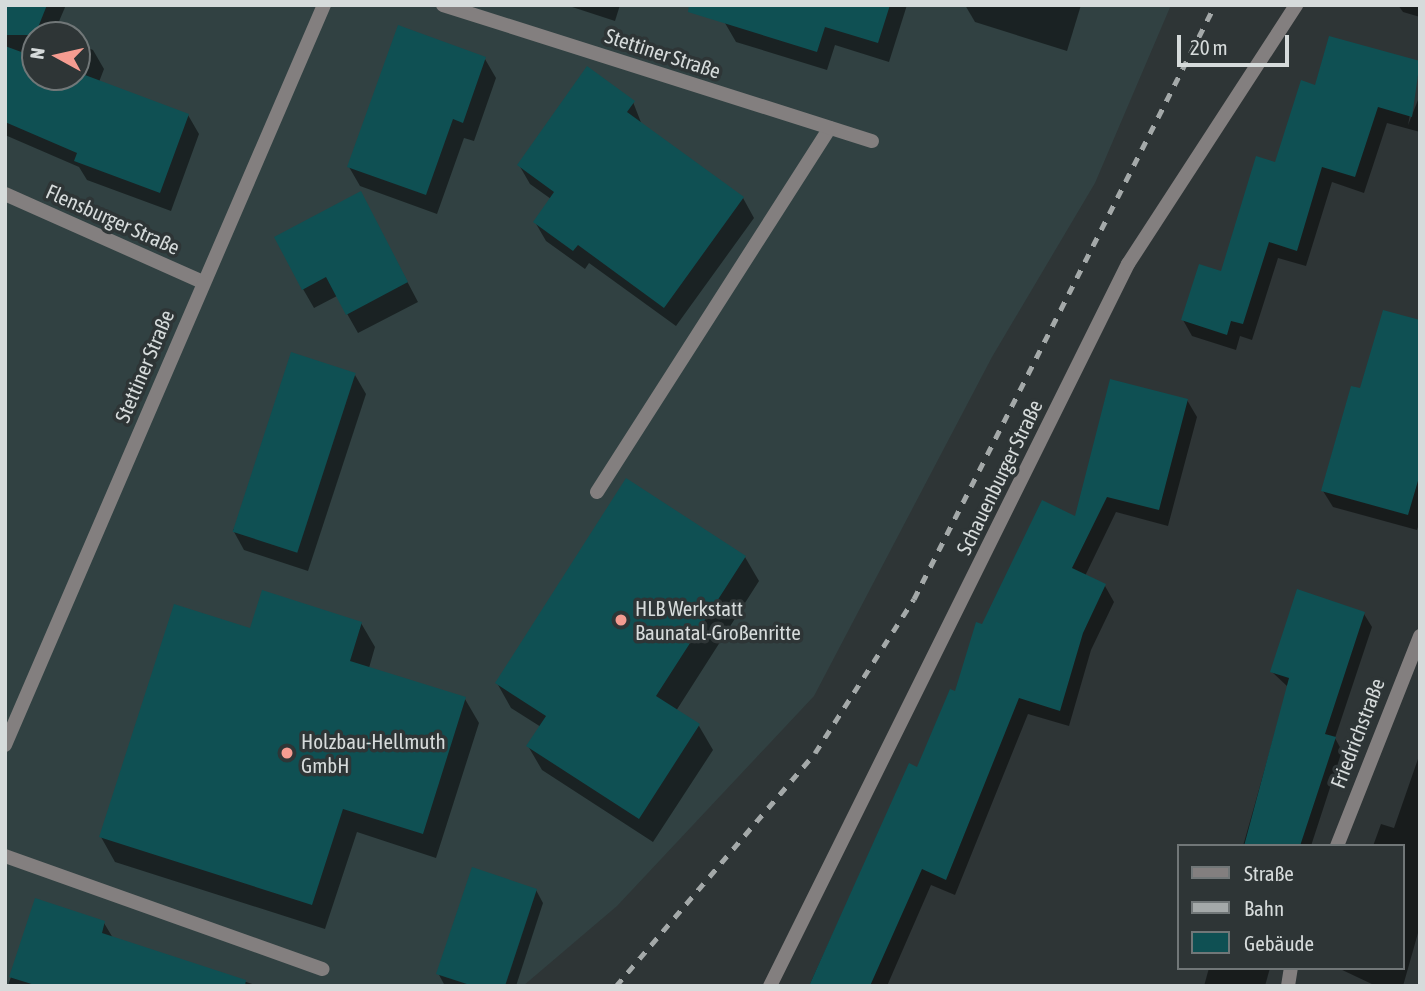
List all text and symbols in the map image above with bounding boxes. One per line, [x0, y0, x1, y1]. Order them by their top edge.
north arrow [21, 21, 91, 91]
scale bar [1180, 21, 1292, 65]
street label: Stettiner Straße [602, 23, 724, 83]
text: 20 m [1190, 35, 1228, 59]
text: N [26, 46, 49, 60]
street label: Flensburger Straße [42, 178, 184, 260]
street label: Stettiner Straße [109, 306, 179, 426]
street label: Schauenburger Straße [951, 395, 1047, 559]
place label: HLB Werkstatt Baunatal-Großenritte [635, 595, 801, 645]
marker: HLB Werkstatt Baunatal-Großenritte [613, 612, 629, 628]
street label: Friedrichstraße [1324, 674, 1390, 792]
place label: Holzbau-Hellmuth GmbH [301, 728, 446, 778]
marker: Holzbau-Hellmuth GmbH [279, 745, 295, 761]
legend [1176, 844, 1404, 970]
text: Straße [1244, 861, 1294, 885]
text: Bahn [1244, 896, 1284, 920]
text: Gebäude [1244, 931, 1314, 955]

